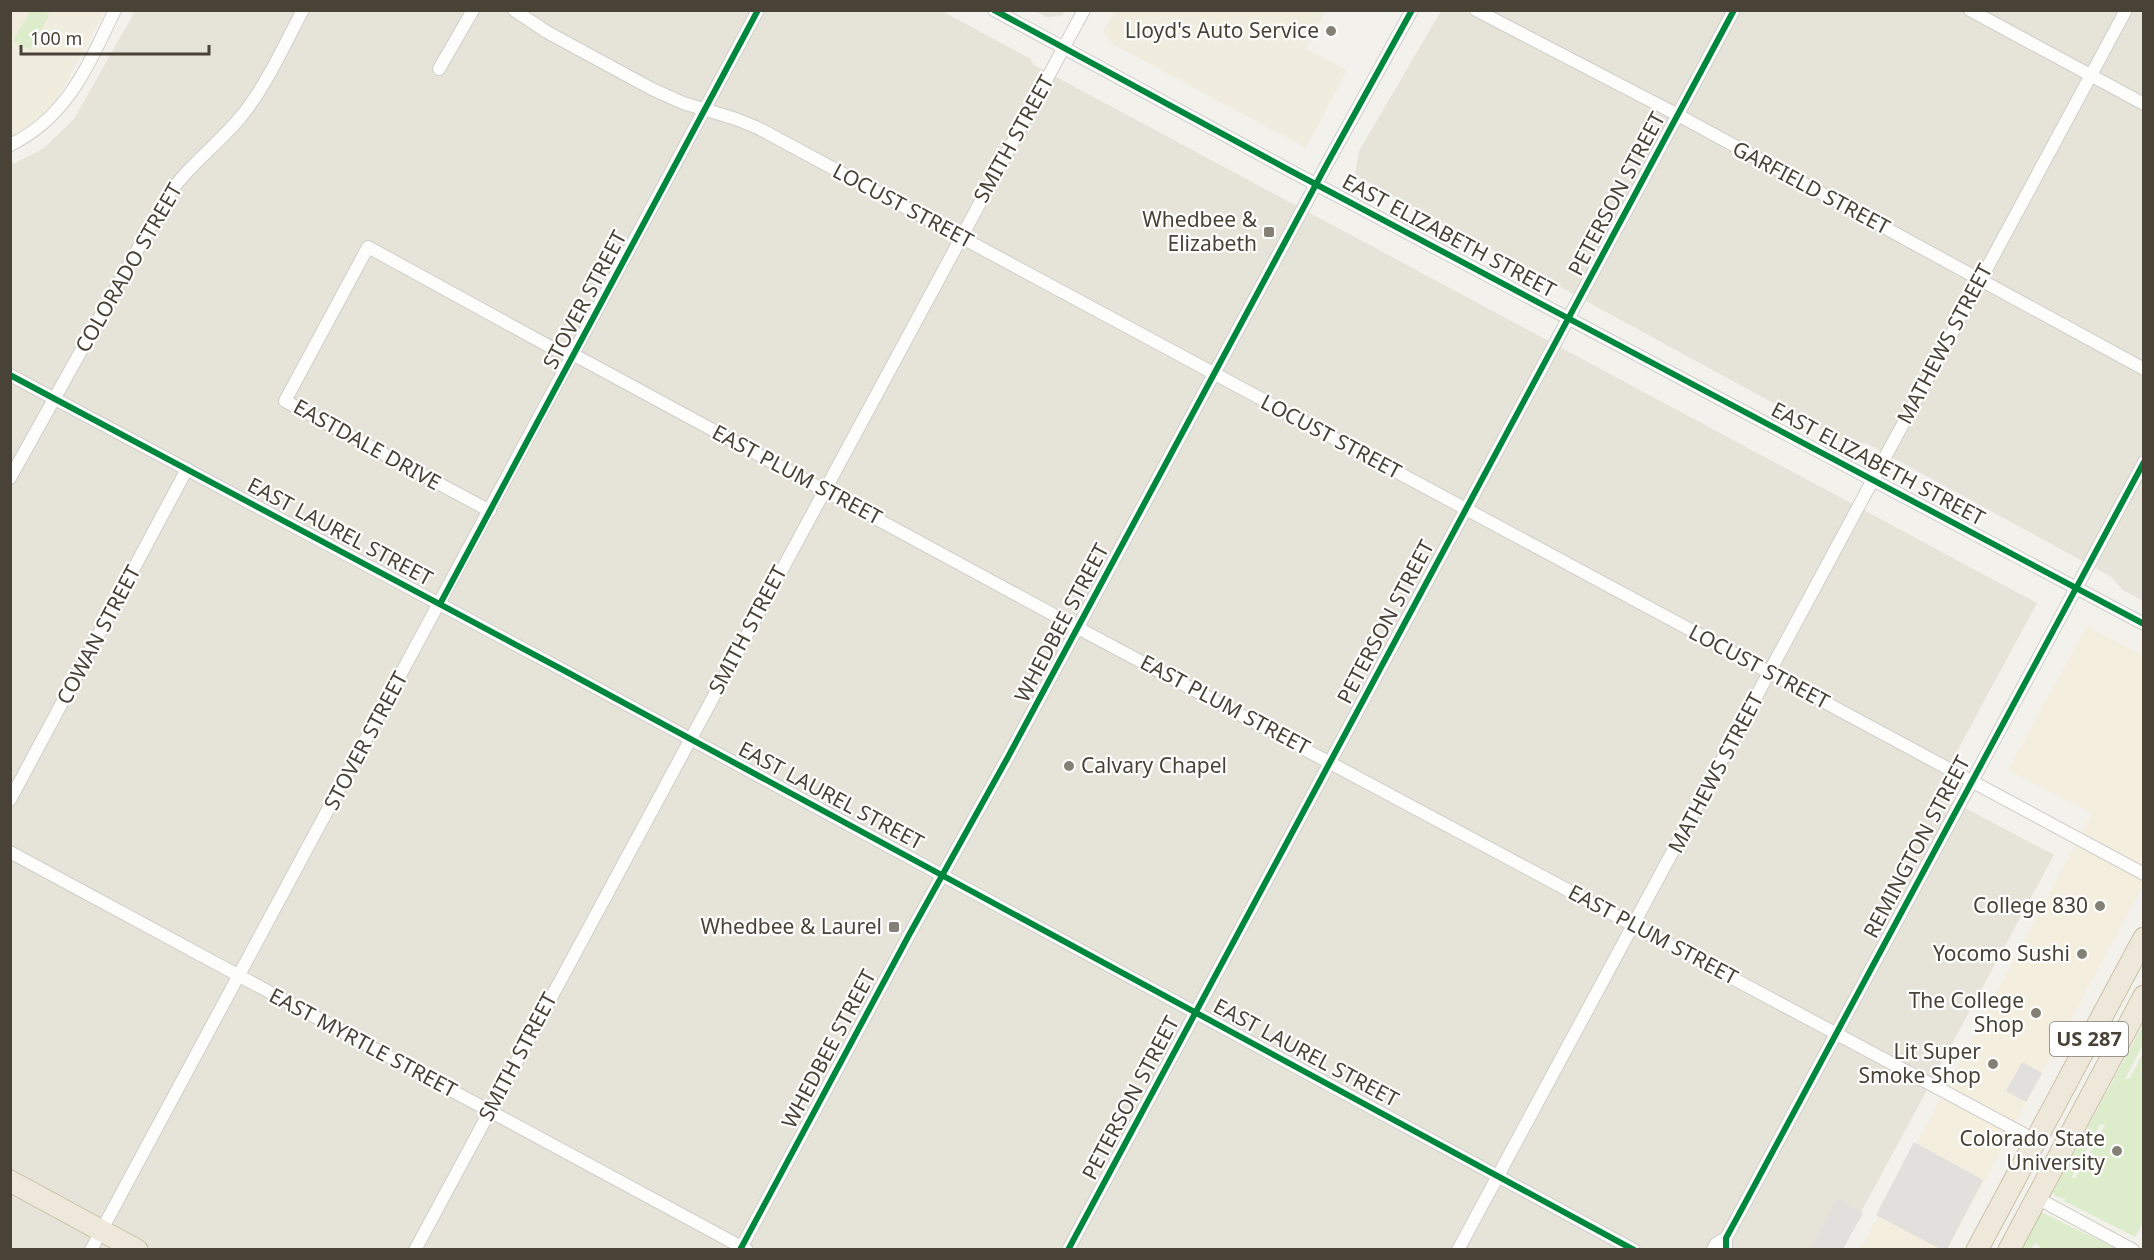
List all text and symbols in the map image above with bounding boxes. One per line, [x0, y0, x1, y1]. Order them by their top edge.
place label: Lloyd's Auto Service [1125, 16, 1319, 44]
scale bar [21, 18, 208, 56]
marker: Lloyd's Auto Service [1324, 24, 1338, 38]
text: 100 m [30, 26, 82, 50]
street label: SMITH STREET [967, 69, 1060, 207]
street label: PETERSON STREET [1561, 107, 1671, 280]
street label: GARFIELD STREET [1728, 134, 1895, 241]
street label: LOCUST STREET [828, 156, 979, 254]
street label: EAST ELIZABETH STREET [1338, 167, 1562, 304]
street label: COLORADO STREET [68, 177, 188, 357]
place label: Whedbee & Elizabeth [1142, 205, 1258, 257]
street label: STOVER STREET [536, 225, 633, 374]
marker: Whedbee & Elizabeth [1262, 225, 1276, 239]
street label: MATHEWS STREET [1890, 258, 1998, 429]
street label: LOCUST STREET [1256, 387, 1407, 485]
street label: EASTDALE DRIVE [289, 392, 446, 496]
street label: EAST ELIZABETH STREET [1767, 395, 1991, 532]
street label: EAST PLUM STREET [708, 418, 888, 531]
street label: EAST LAUREL STREET [243, 470, 438, 592]
street label: PETERSON STREET [1330, 535, 1440, 708]
street label: WHEDBEE STREET [1007, 538, 1115, 707]
street label: COWAN STREET [50, 560, 147, 709]
street label: SMITH STREET [701, 560, 793, 699]
street label: LOCUST STREET [1684, 617, 1835, 715]
street label: EAST PLUM STREET [1136, 648, 1316, 761]
street label: STOVER STREET [317, 666, 414, 815]
street label: MATHEWS STREET [1661, 687, 1769, 858]
street label: EAST LAUREL STREET [734, 734, 929, 856]
street label: REMINGTON STREET [1856, 750, 1976, 943]
place label: Calvary Chapel [1081, 751, 1227, 779]
marker: Calvary Chapel [1062, 759, 1076, 773]
street label: EAST PLUM STREET [1564, 878, 1744, 991]
place label: College 830 [1973, 891, 2088, 919]
marker: College 830 [2093, 899, 2107, 913]
place label: Whedbee & Laurel [701, 912, 882, 940]
marker: Whedbee & Laurel [887, 920, 901, 934]
place label: Yocomo Sushi [1933, 939, 2070, 967]
marker: Yocomo Sushi [2075, 947, 2089, 961]
street label: WHEDBEE STREET [774, 964, 882, 1133]
street label: EAST MYRTLE STREET [265, 981, 463, 1104]
place label: The College Shop [1909, 986, 2024, 1038]
street label: SMITH STREET [471, 987, 563, 1126]
street label: EAST LAUREL STREET [1209, 991, 1404, 1113]
marker: The College Shop [2029, 1006, 2043, 1020]
street label: PETERSON STREET [1075, 1011, 1185, 1184]
road number: US 287 [2050, 1022, 2128, 1056]
place label: Lit Super Smoke Shop [1858, 1037, 1981, 1089]
marker: Lit Super Smoke Shop [1986, 1057, 2000, 1071]
place label: Colorado State University [1959, 1124, 2105, 1176]
marker: Colorado State University [2110, 1144, 2124, 1158]

